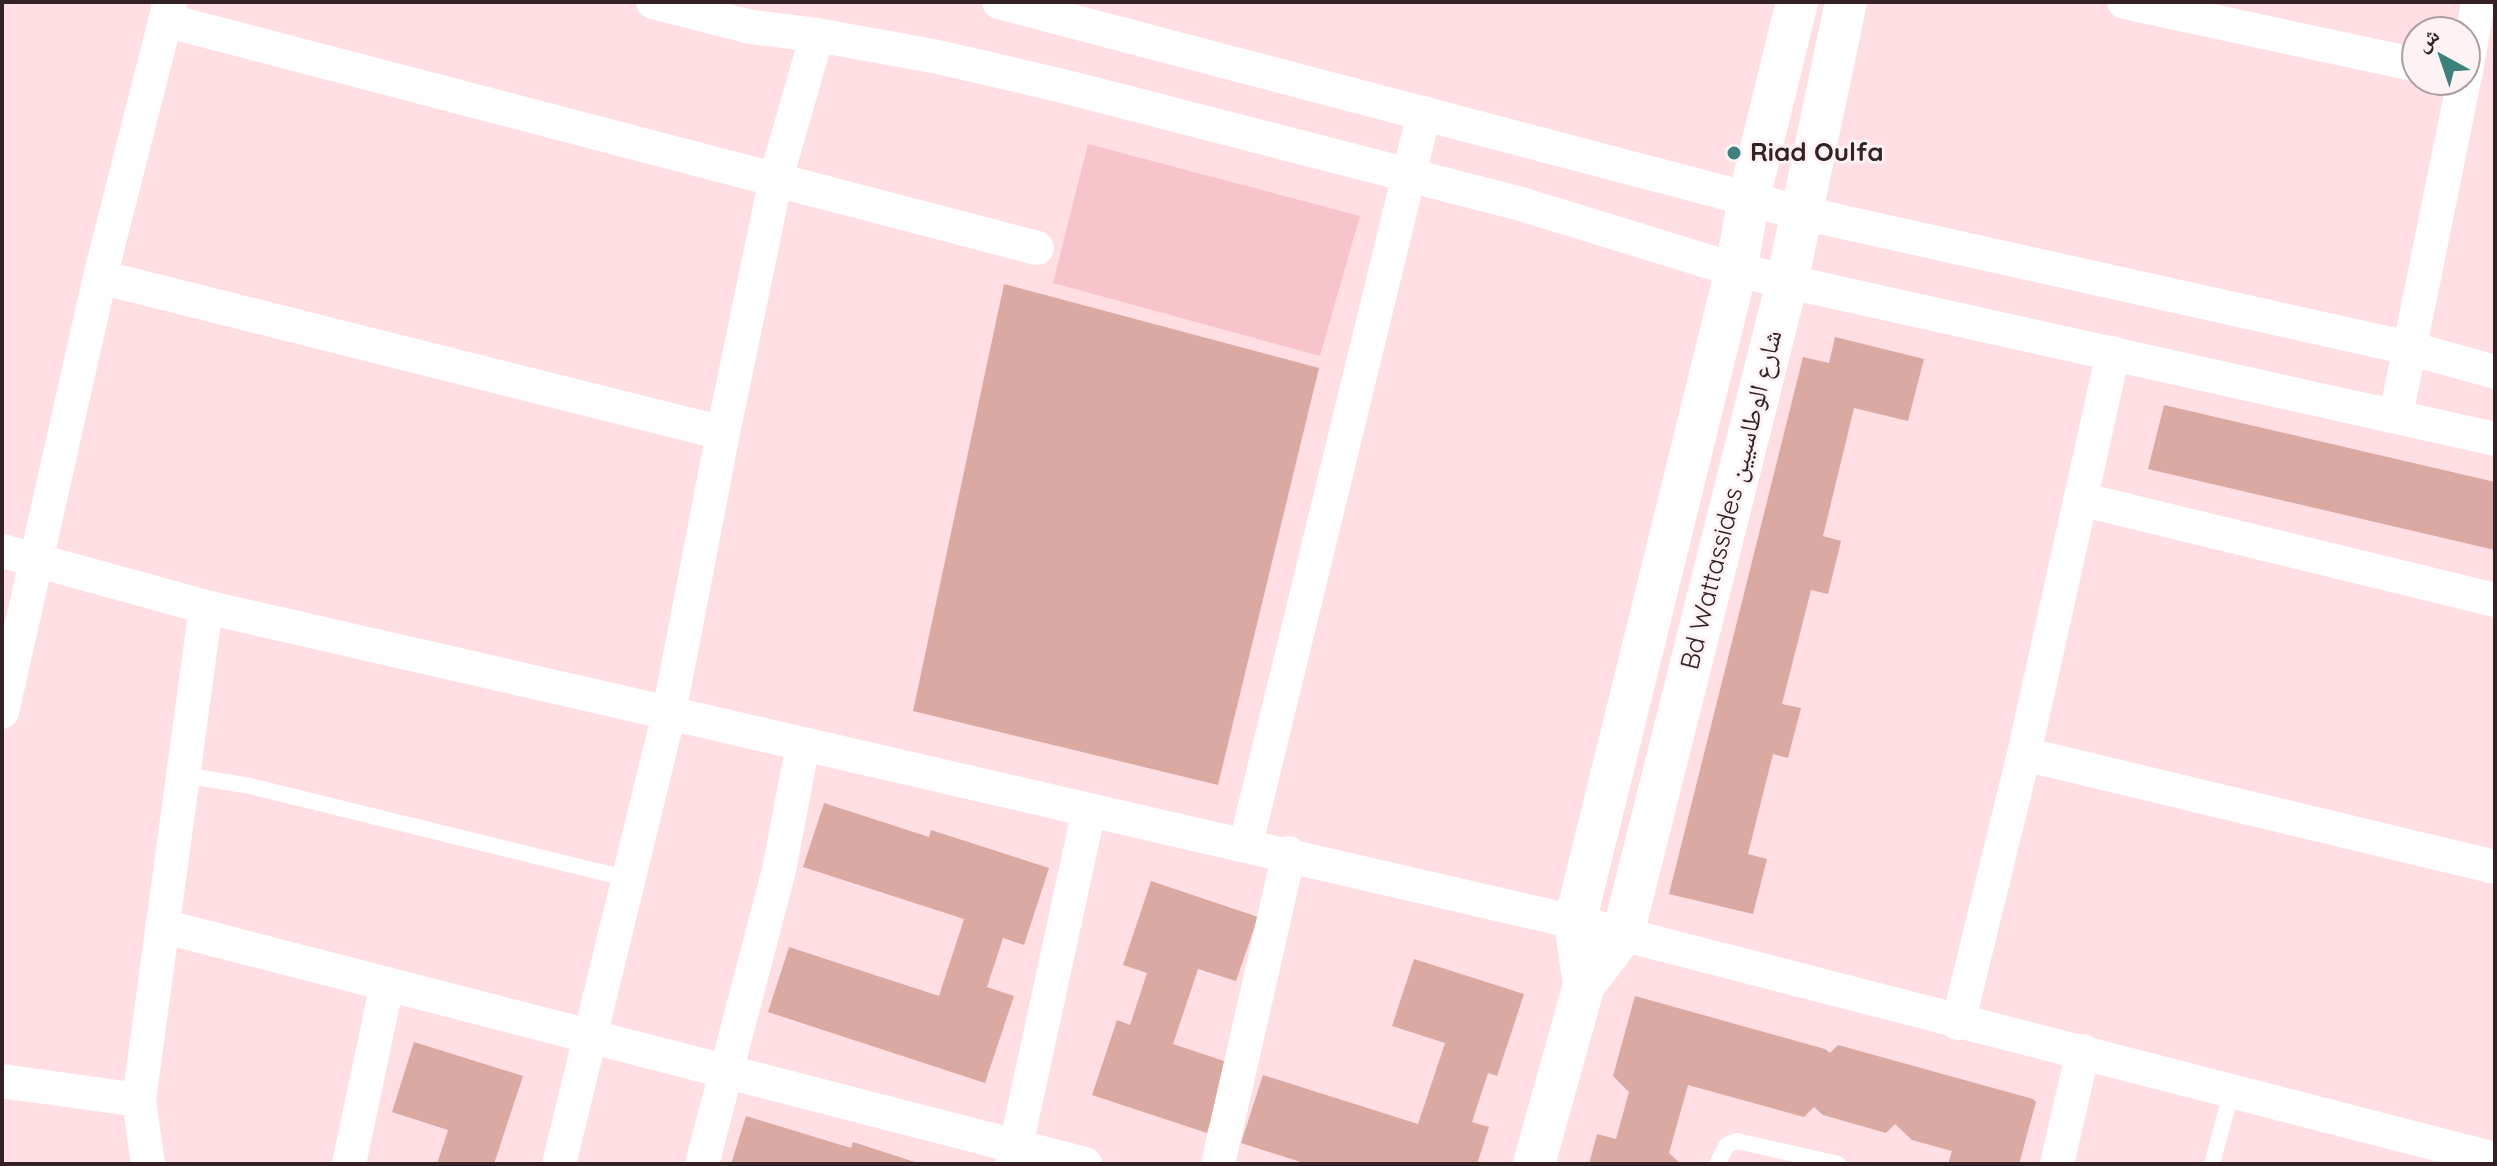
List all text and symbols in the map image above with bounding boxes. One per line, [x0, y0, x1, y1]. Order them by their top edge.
north arrow [2401, 16, 2481, 96]
text: ش [2409, 21, 2445, 57]
place label: Riad Oulfa [1750, 137, 1884, 169]
marker: Riad Oulfa [1725, 144, 1743, 162]
street label: Bd Wattassides شارع الوطاسيين [1675, 327, 1789, 673]

